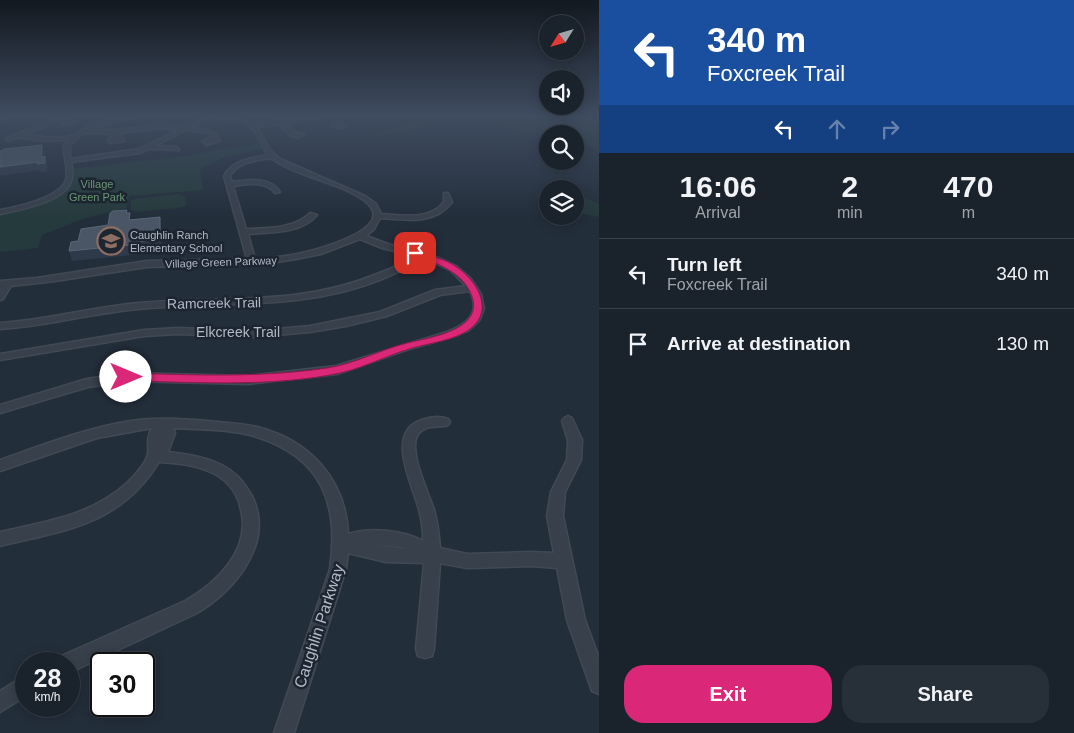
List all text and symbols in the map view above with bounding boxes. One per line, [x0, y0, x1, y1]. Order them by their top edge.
north arrow [539, 15, 584, 60]
map controls [539, 15, 584, 225]
icon: left [624, 20, 689, 85]
text: 340 m [707, 20, 806, 59]
text: Foxcreek Trail [707, 61, 845, 86]
button: sound [539, 70, 584, 115]
icon: left [770, 115, 798, 143]
icon: ahead [823, 115, 851, 143]
icon: right [876, 115, 904, 143]
button: search [539, 125, 584, 170]
text: 16:06 [680, 170, 756, 203]
text: 2 [841, 170, 858, 203]
text: 470 [943, 170, 993, 203]
park label: Village Green Park [69, 178, 126, 203]
button: layers [539, 180, 584, 225]
text: Arrival [695, 204, 741, 221]
text: min [837, 204, 863, 221]
text: m [962, 204, 975, 221]
school or university icon: Caughlin Ranch Elementary School [96, 226, 126, 256]
place label: Caughlin Ranch Elementary School [130, 229, 222, 254]
pin [394, 232, 436, 274]
icon: arrive [401, 239, 429, 267]
street label: Village Green Parkway [165, 254, 278, 270]
text: Turn left [667, 254, 742, 275]
icon: left [624, 260, 652, 288]
text: 340 m [996, 263, 1049, 284]
text: Foxcreek Trail [667, 276, 767, 293]
street label: Ramcreek Trail [167, 294, 261, 312]
street label: Elkcreek Trail [196, 324, 280, 340]
icon: arrive [624, 330, 652, 358]
text: Arrive at destination [667, 333, 851, 354]
text: 130 m [996, 333, 1049, 354]
position arrow [99, 350, 151, 402]
street label: Caughlin Parkway [291, 562, 347, 690]
speed limit sign: 30 [90, 652, 155, 717]
text: 28 [34, 664, 61, 692]
button: Exit [624, 665, 832, 723]
button: Share [842, 665, 1049, 723]
text: km/h [34, 690, 61, 704]

